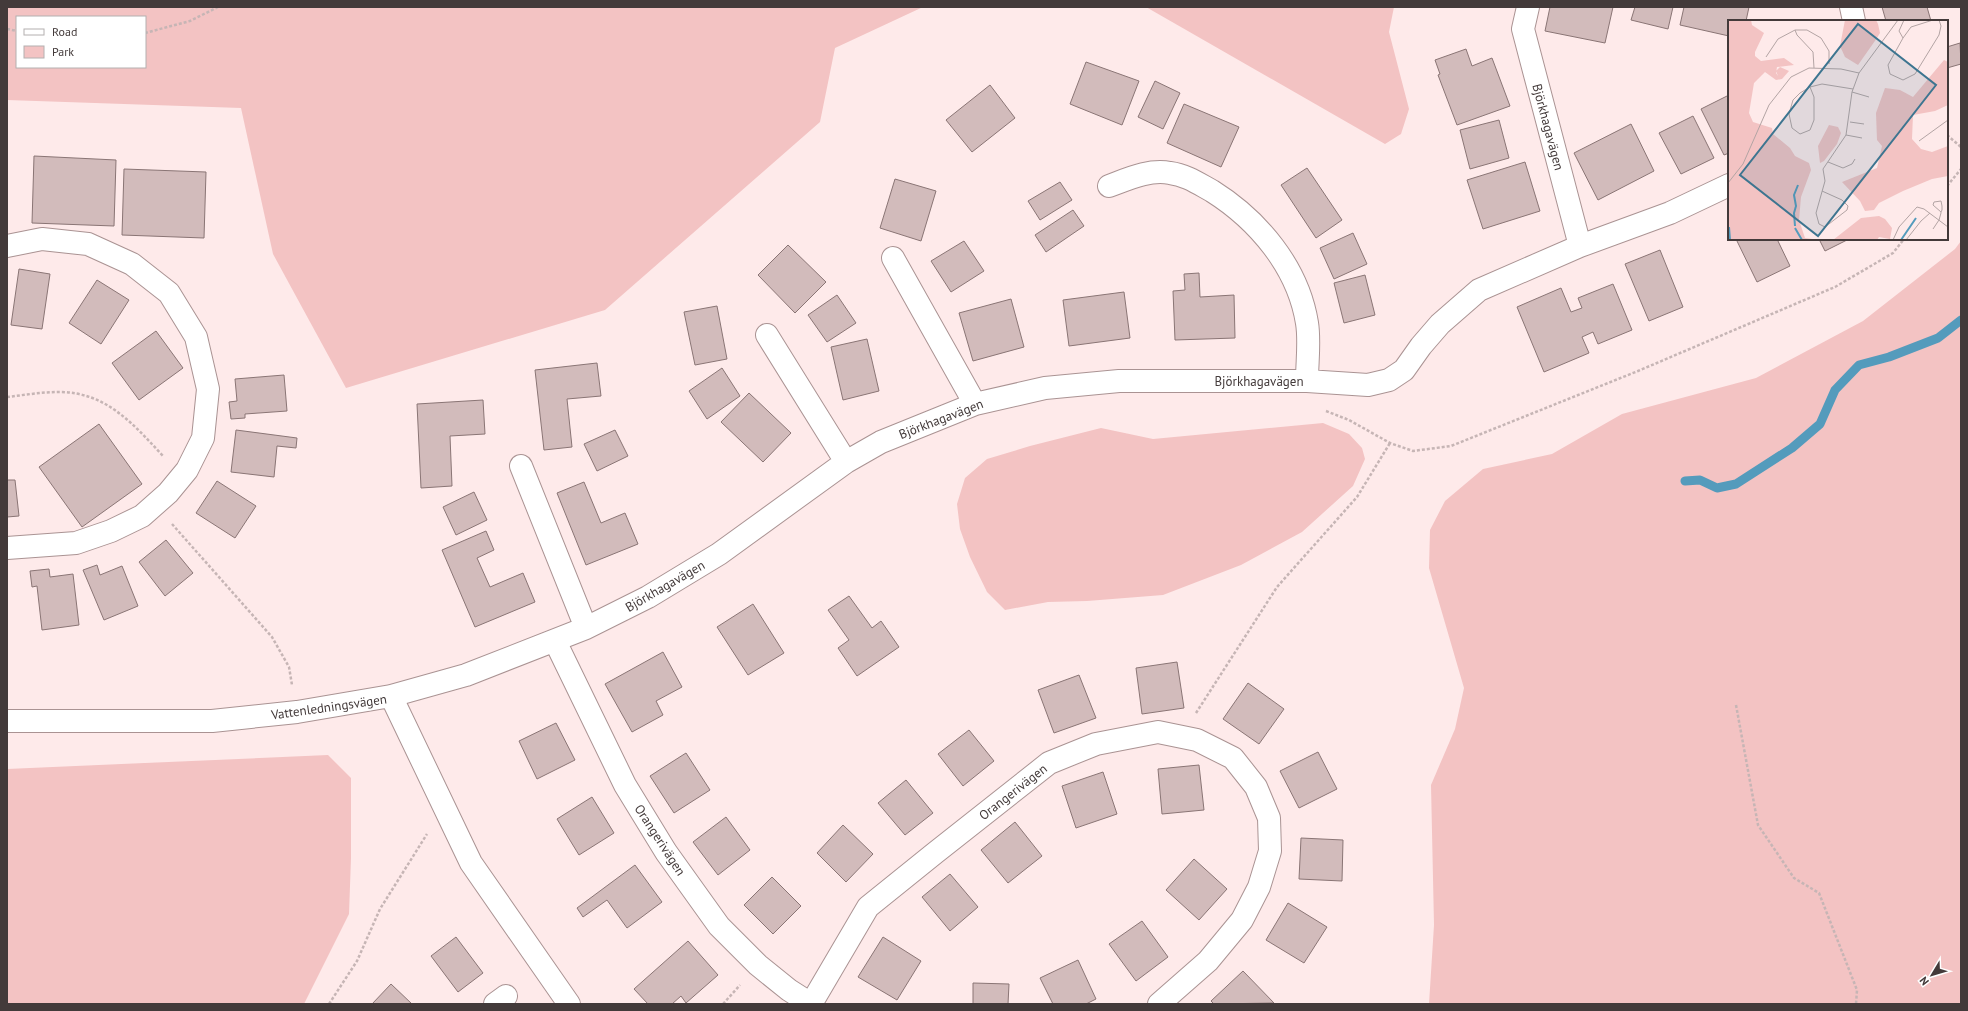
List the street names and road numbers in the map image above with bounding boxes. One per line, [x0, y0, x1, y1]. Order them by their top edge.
street label: Björkhagavägen [1528, 82, 1568, 172]
street label: Björkhagavägen [1214, 373, 1304, 390]
street label: Björkhagavägen [896, 395, 986, 443]
street label: Björkhagavägen [622, 556, 708, 616]
street label: Vattenledningsvägen [269, 690, 388, 724]
street label: Orangerivägen [976, 760, 1050, 824]
street label: Orangerivägen [631, 801, 689, 879]

